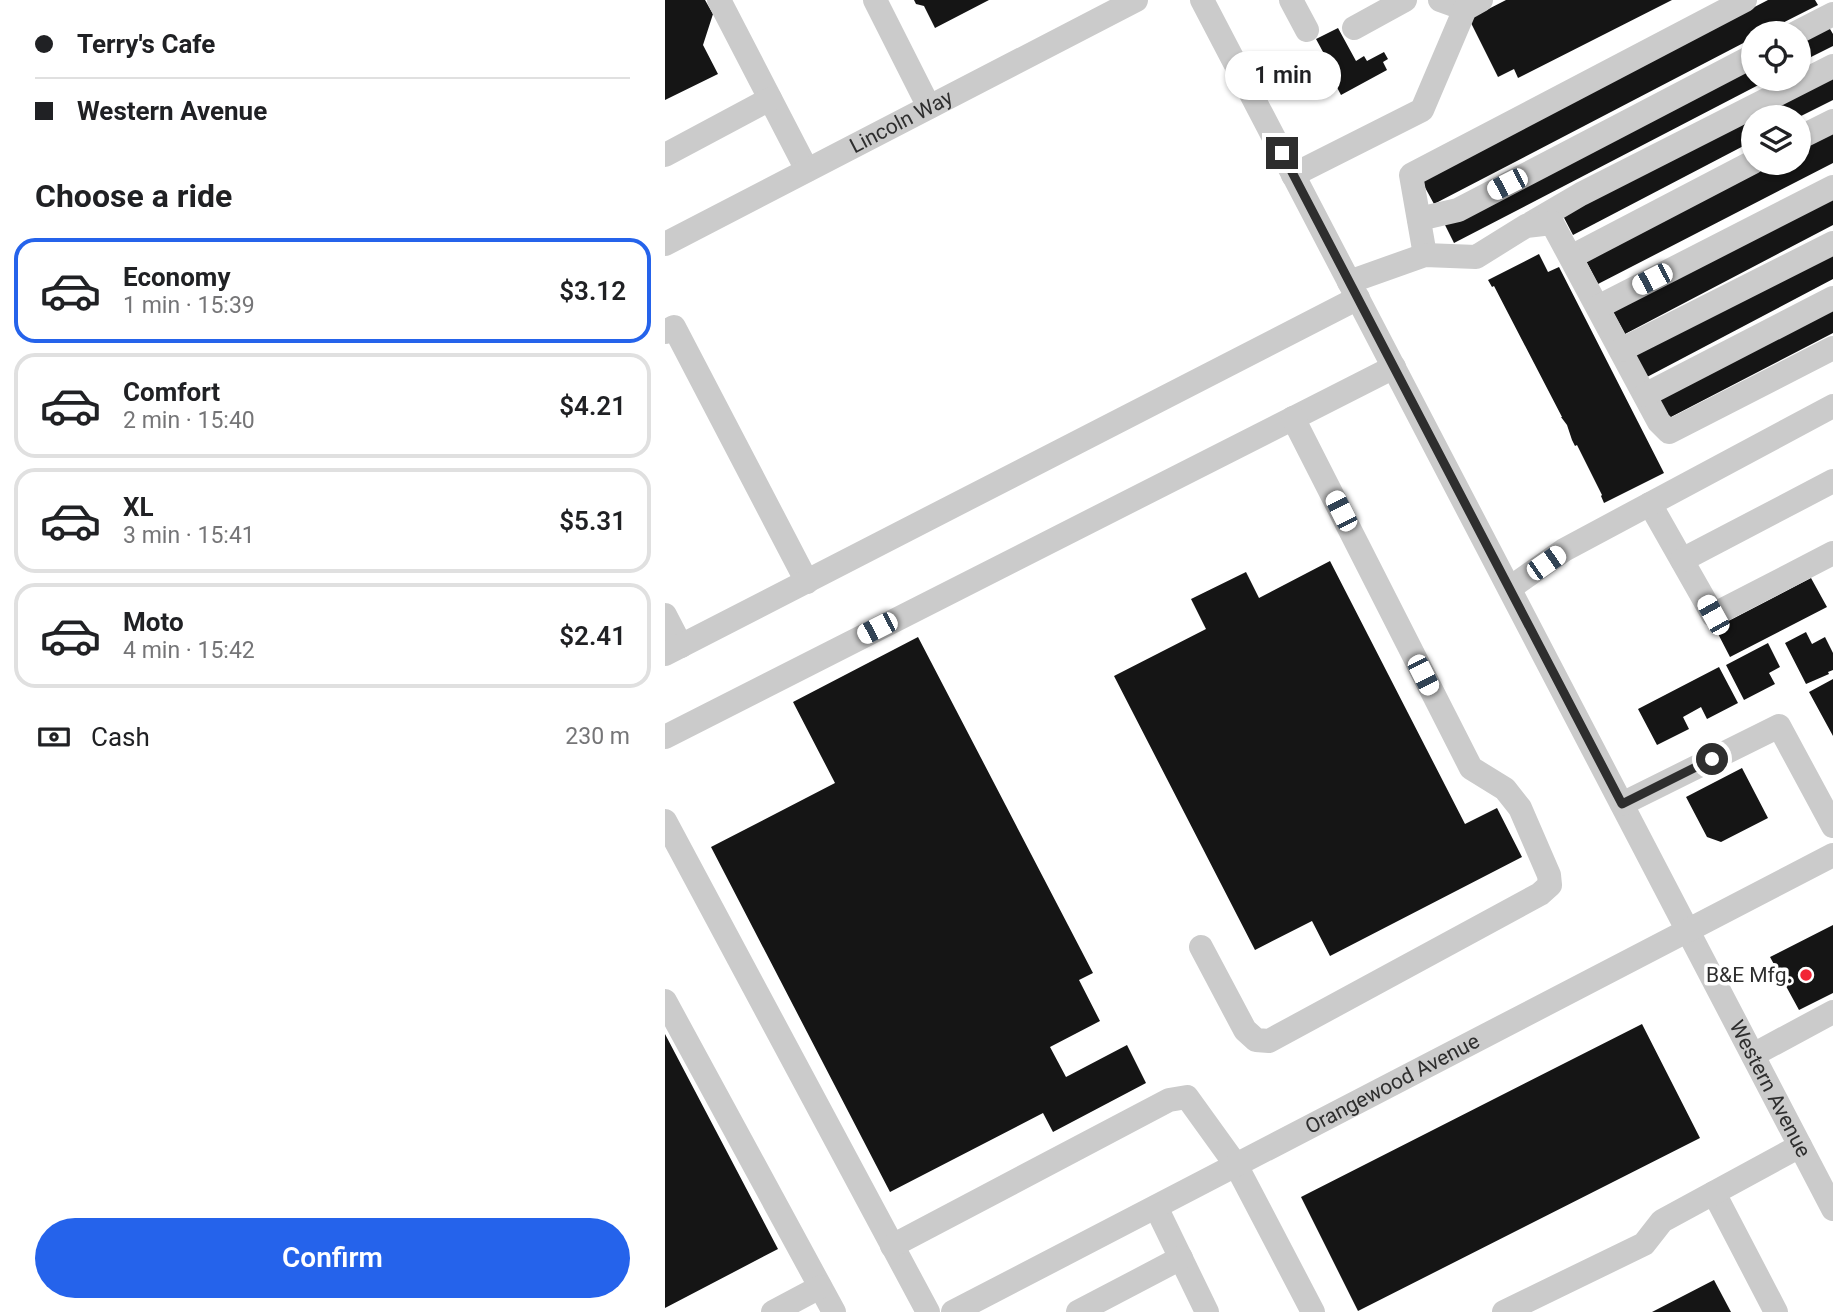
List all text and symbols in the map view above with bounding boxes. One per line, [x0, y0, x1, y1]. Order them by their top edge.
map controls [1741, 21, 1811, 175]
button: locate [1741, 21, 1811, 91]
text: Terry's Cafe [77, 29, 215, 59]
callout: 1 min [1224, 52, 1340, 100]
text: 1 min [1254, 62, 1312, 89]
street label: Lincoln Way [846, 85, 957, 158]
text: Western Avenue [77, 96, 267, 126]
button: layers [1741, 105, 1811, 175]
route end [1266, 137, 1298, 169]
car [1484, 165, 1531, 203]
text: Choose a ride [35, 177, 232, 215]
icon: car [39, 259, 102, 322]
car [1629, 260, 1676, 298]
text: Economy [123, 262, 230, 292]
text: $3.12 [559, 276, 626, 306]
text: 1 min · 15:39 [123, 292, 255, 319]
icon: car [39, 374, 102, 437]
text: Comfort [123, 377, 220, 407]
text: $4.21 [559, 391, 626, 421]
text: 2 min · 15:40 [123, 407, 255, 434]
car [1323, 488, 1360, 534]
icon: car [39, 489, 102, 552]
text: XL [123, 492, 154, 522]
text: $5.31 [559, 506, 626, 536]
text: 3 min · 15:41 [123, 522, 255, 549]
car [1523, 542, 1570, 584]
car [1694, 592, 1733, 638]
icon: car [39, 604, 102, 667]
text: Moto [123, 607, 184, 637]
car [854, 609, 901, 647]
text: $2.41 [559, 621, 626, 651]
text: 4 min · 15:42 [123, 637, 255, 664]
car [1405, 652, 1442, 698]
icon: cash [35, 718, 73, 756]
text: Cash [91, 722, 150, 752]
text: 230 m [565, 723, 630, 750]
route start [1696, 743, 1728, 775]
place label: B&E Mfg. [1706, 963, 1792, 987]
marker: B&E Mfg. [1798, 967, 1814, 983]
street label: Western Avenue [1725, 1016, 1816, 1161]
street label: Orangewood Avenue [1301, 1029, 1483, 1139]
button: Confirm [35, 1218, 630, 1298]

